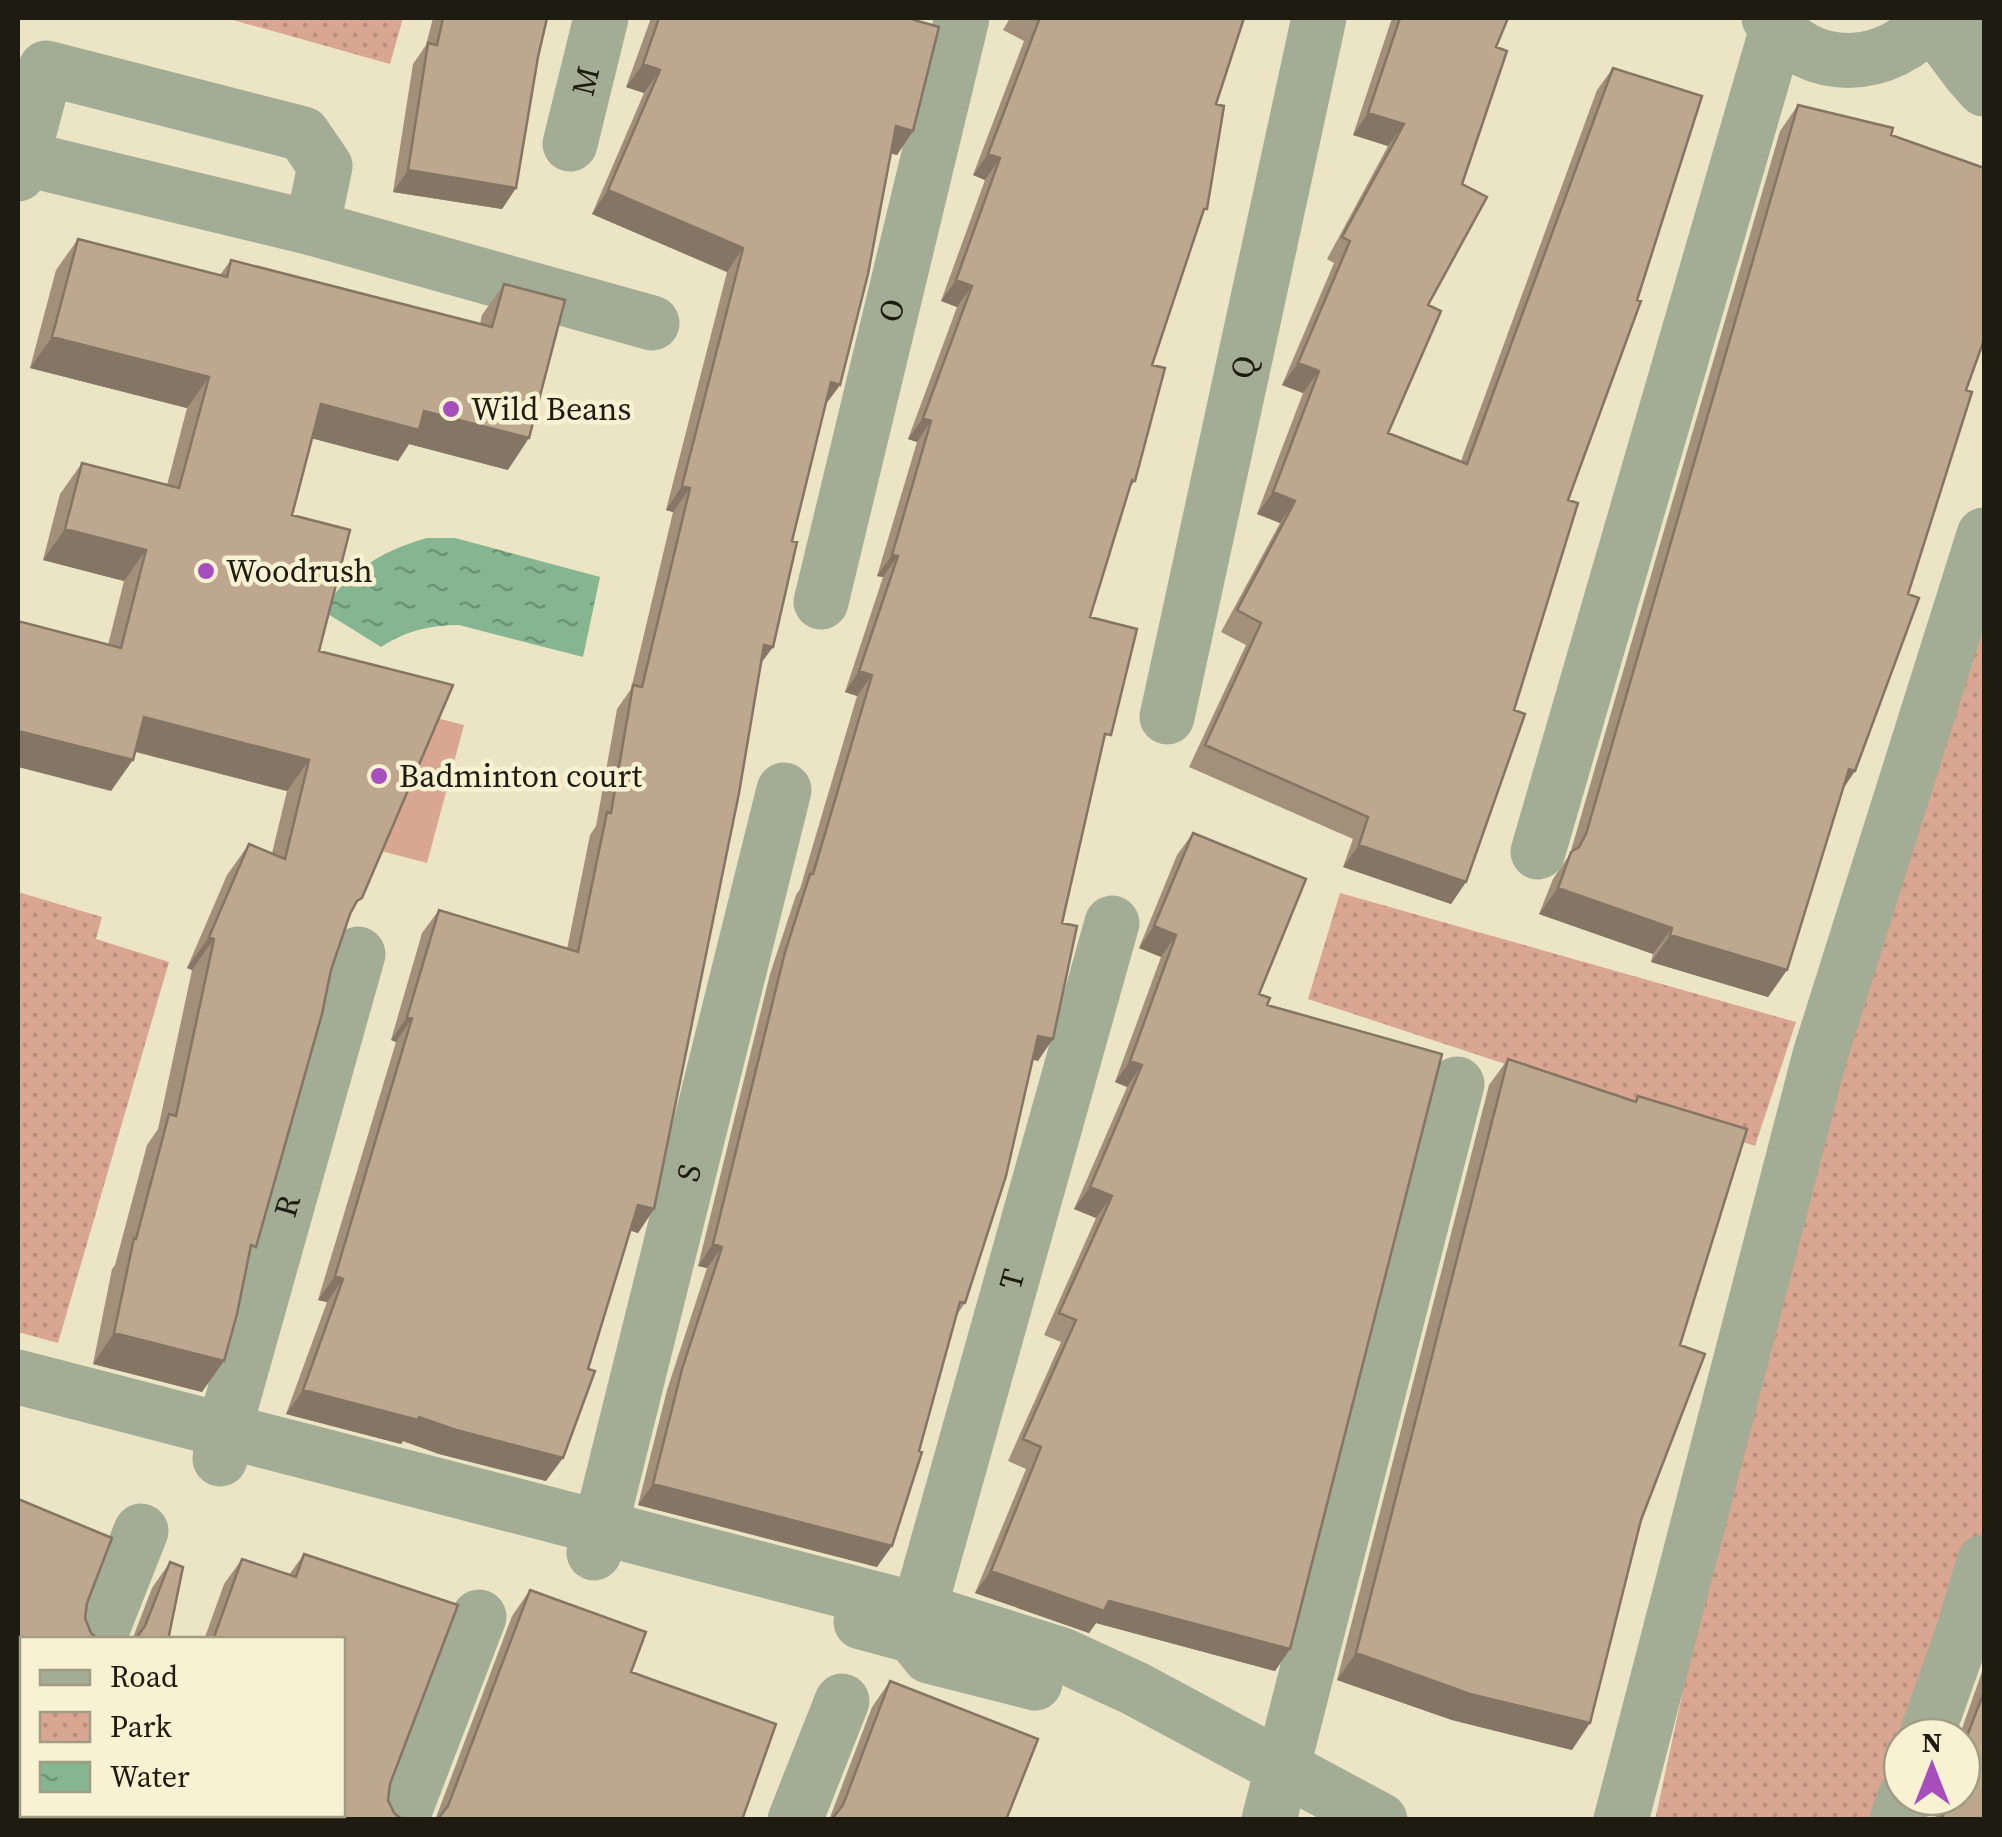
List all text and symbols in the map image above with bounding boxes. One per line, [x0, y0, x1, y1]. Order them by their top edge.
street label: M [561, 62, 610, 100]
street label: O [867, 294, 915, 327]
street label: Q [1219, 351, 1267, 383]
place label: Wild Beans [471, 387, 631, 431]
marker: Wild Beans [440, 398, 462, 420]
place label: Woodrush [226, 549, 373, 593]
marker: Woodrush [195, 560, 217, 582]
place label: Badminton court [399, 754, 643, 798]
marker: Badminton court [368, 765, 390, 787]
street label: S [665, 1159, 712, 1186]
street label: R [263, 1190, 311, 1222]
street label: T [988, 1264, 1036, 1295]
legend [20, 1637, 345, 1817]
text: Road [110, 1656, 178, 1697]
text: Park [110, 1706, 172, 1747]
north arrow [1882, 1717, 1982, 1817]
text: N [1922, 1723, 1942, 1761]
text: Water [110, 1756, 190, 1797]

